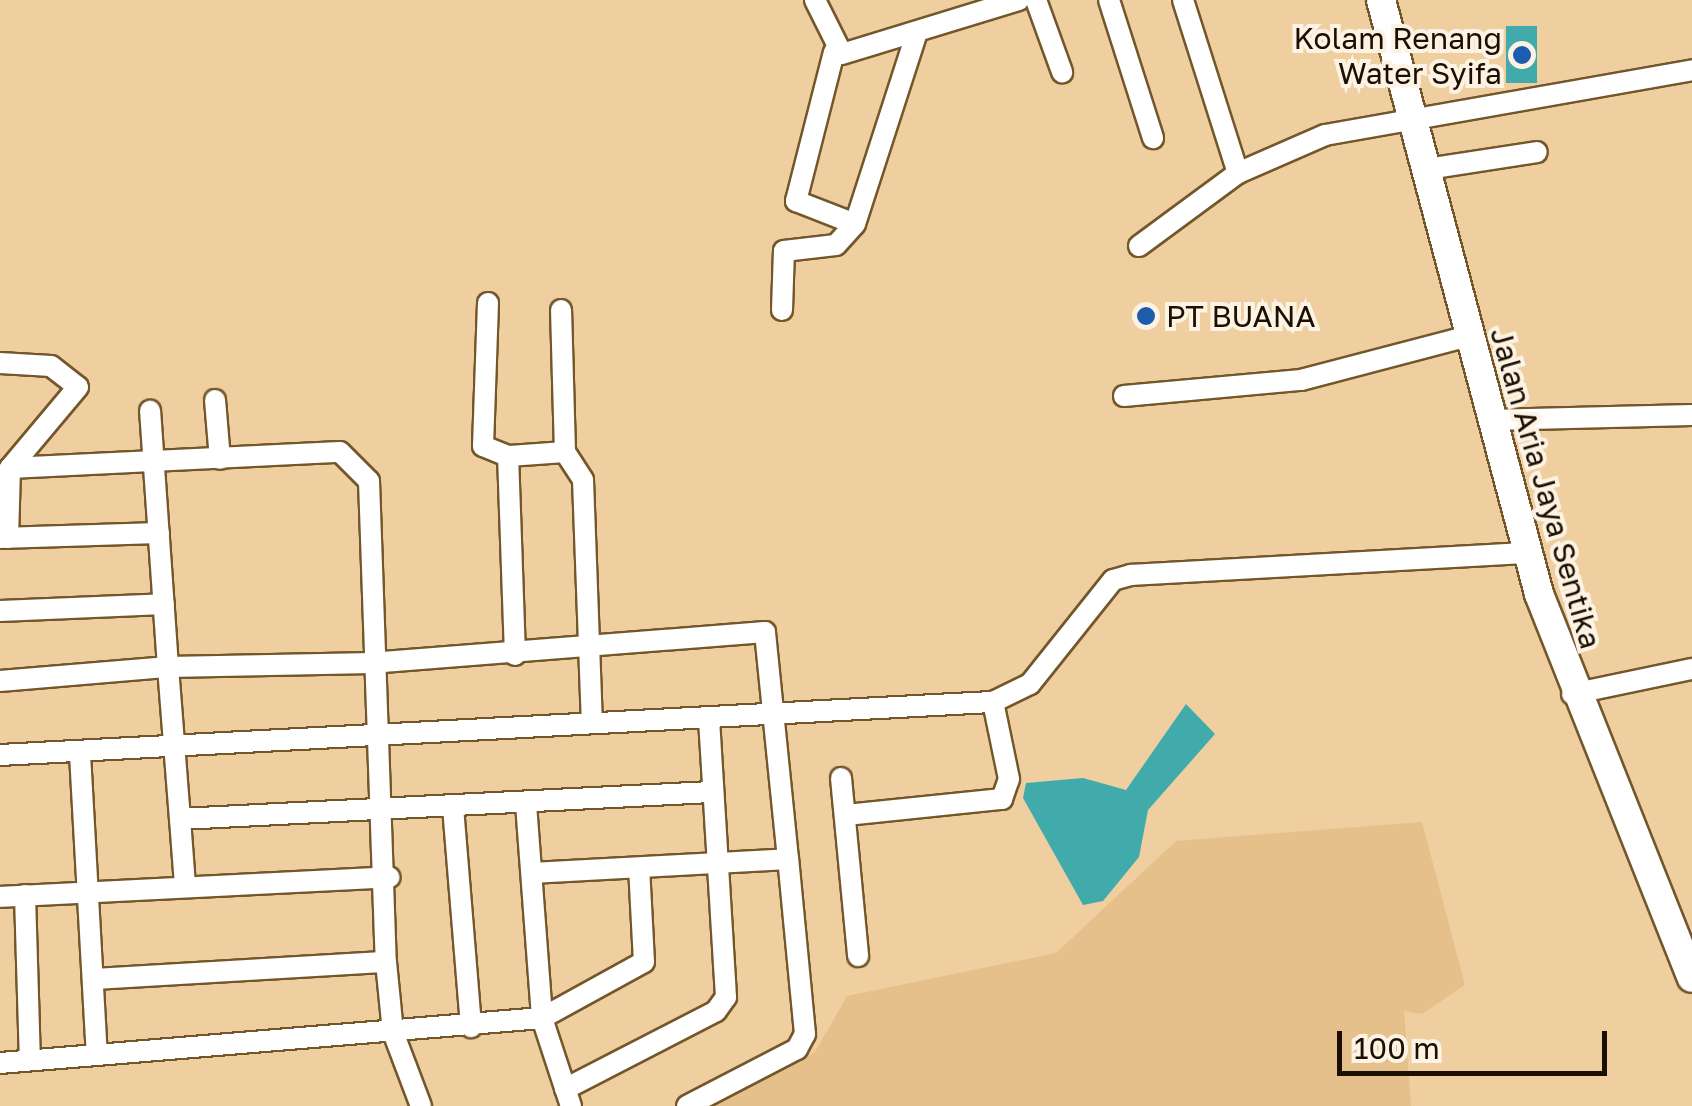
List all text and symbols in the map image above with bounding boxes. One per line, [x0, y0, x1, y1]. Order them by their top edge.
place label: Kolam Renang Water Syifa [1294, 20, 1502, 90]
marker: Kolam Renang Water Syifa [1511, 44, 1533, 66]
place label: PT BUANA [1166, 298, 1316, 334]
marker: PT BUANA [1135, 305, 1157, 327]
street label: Jalan Aria Jaya Sentika [1483, 323, 1609, 653]
scale bar [1342, 1011, 1612, 1073]
text: 100 m [1354, 1030, 1440, 1066]

